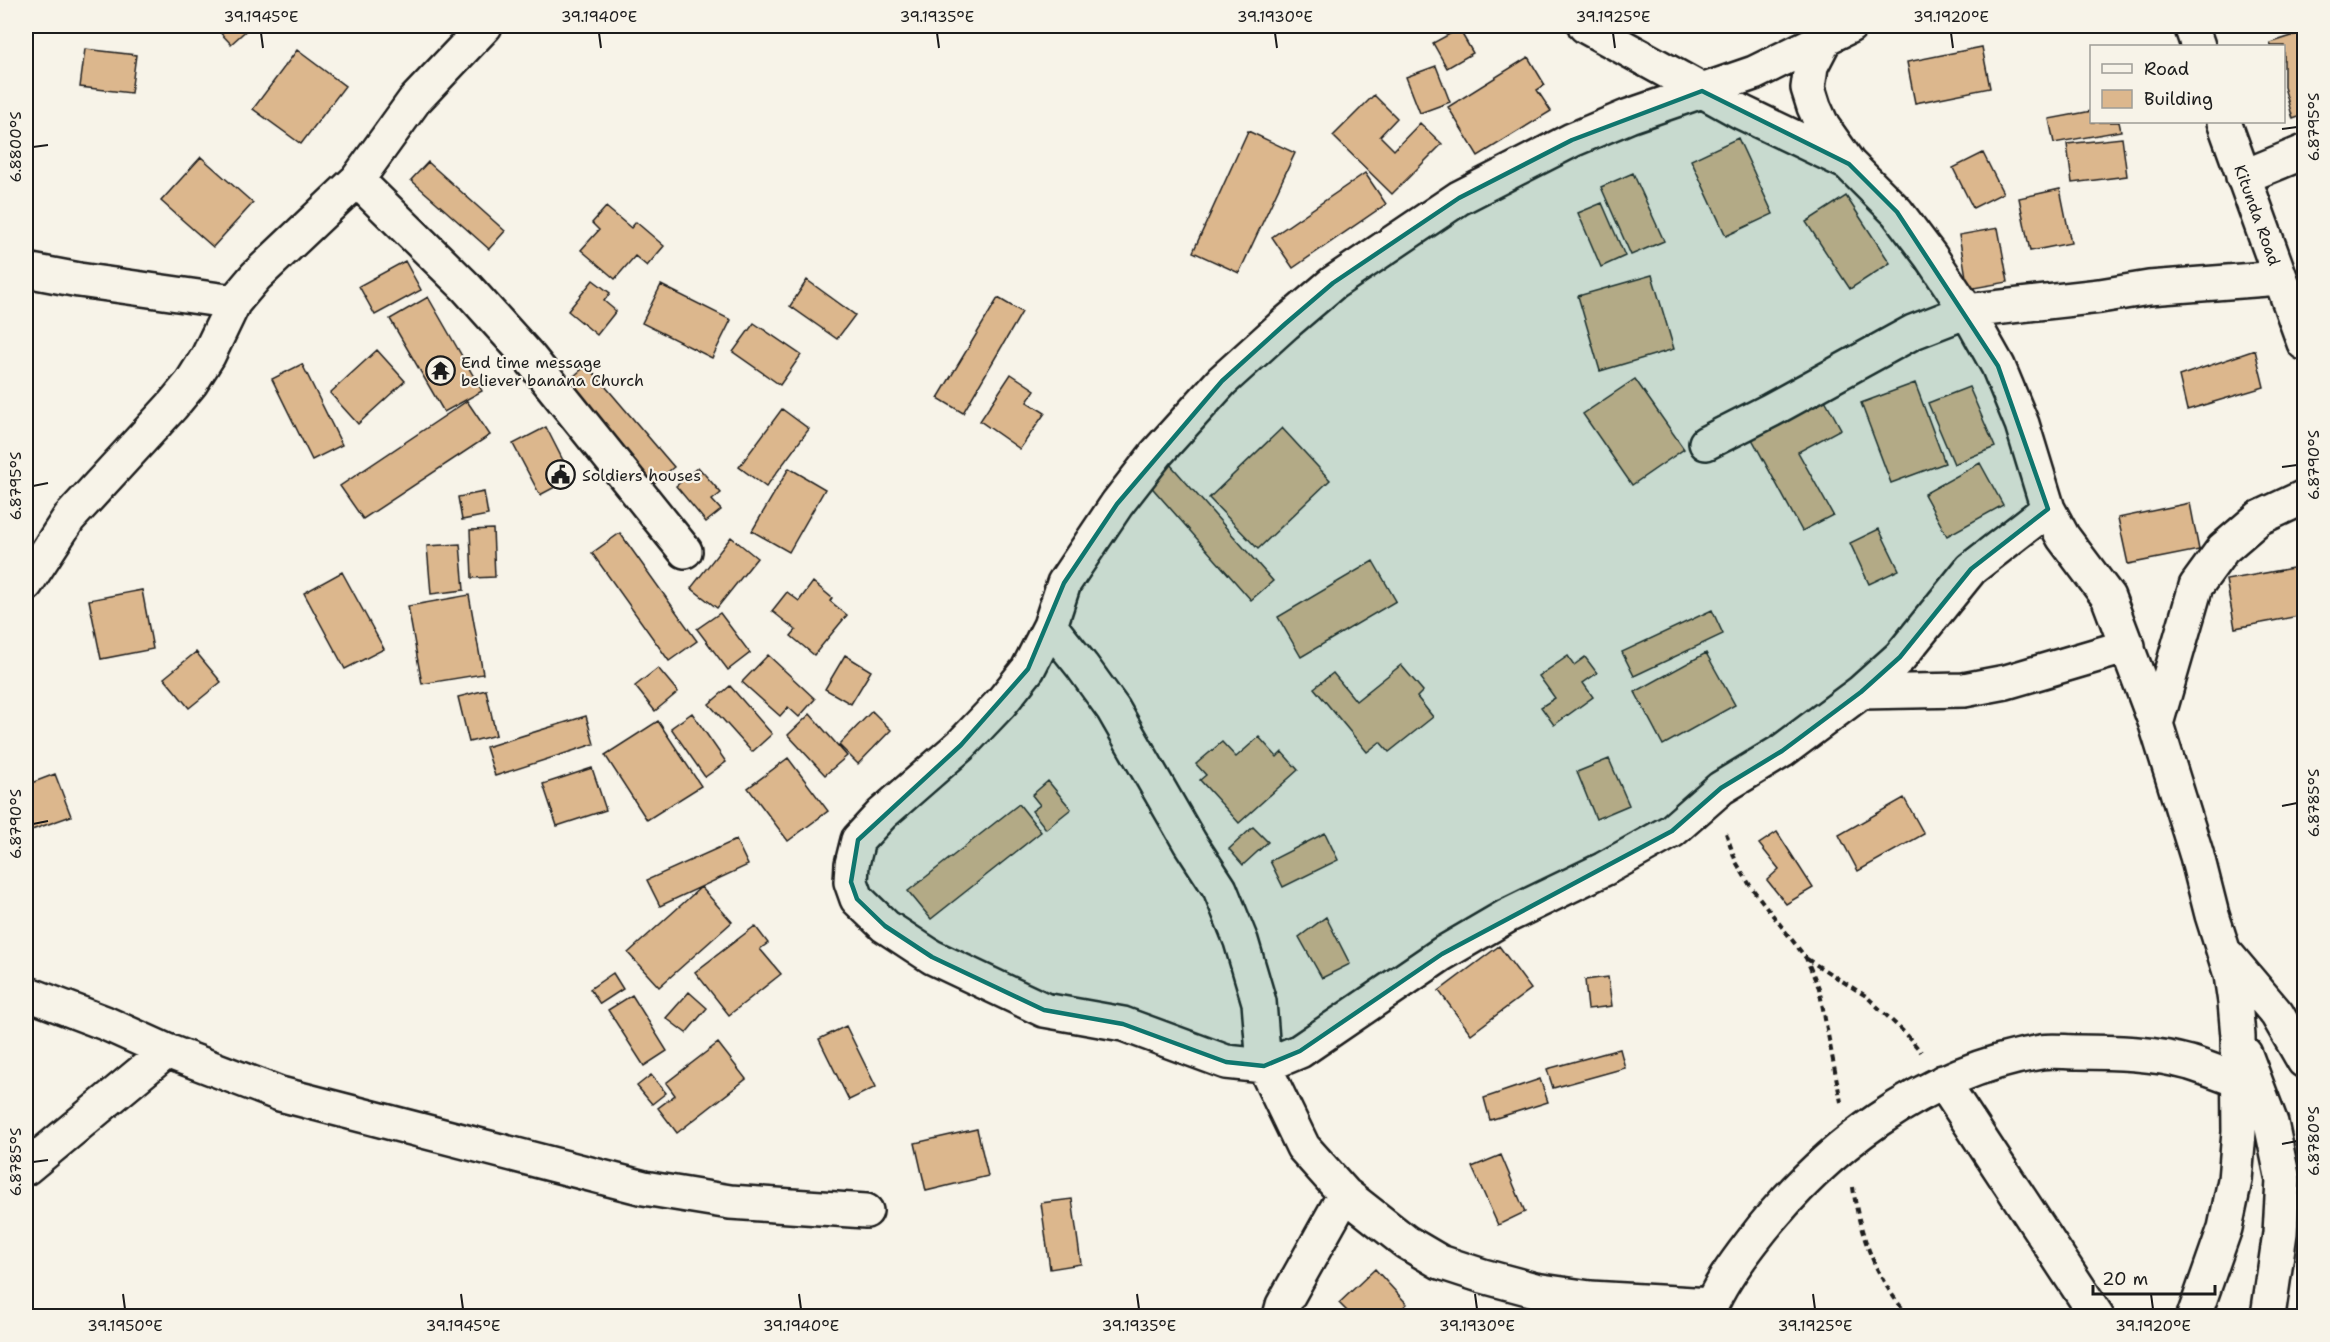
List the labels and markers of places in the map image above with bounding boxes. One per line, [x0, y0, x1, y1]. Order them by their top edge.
place label: End time message believer banana Church [461, 352, 644, 391]
temple icon: End time message believer banana Church [424, 355, 456, 387]
public building icon: Soldiers houses [545, 459, 577, 491]
place label: Soldiers houses [582, 465, 701, 486]

